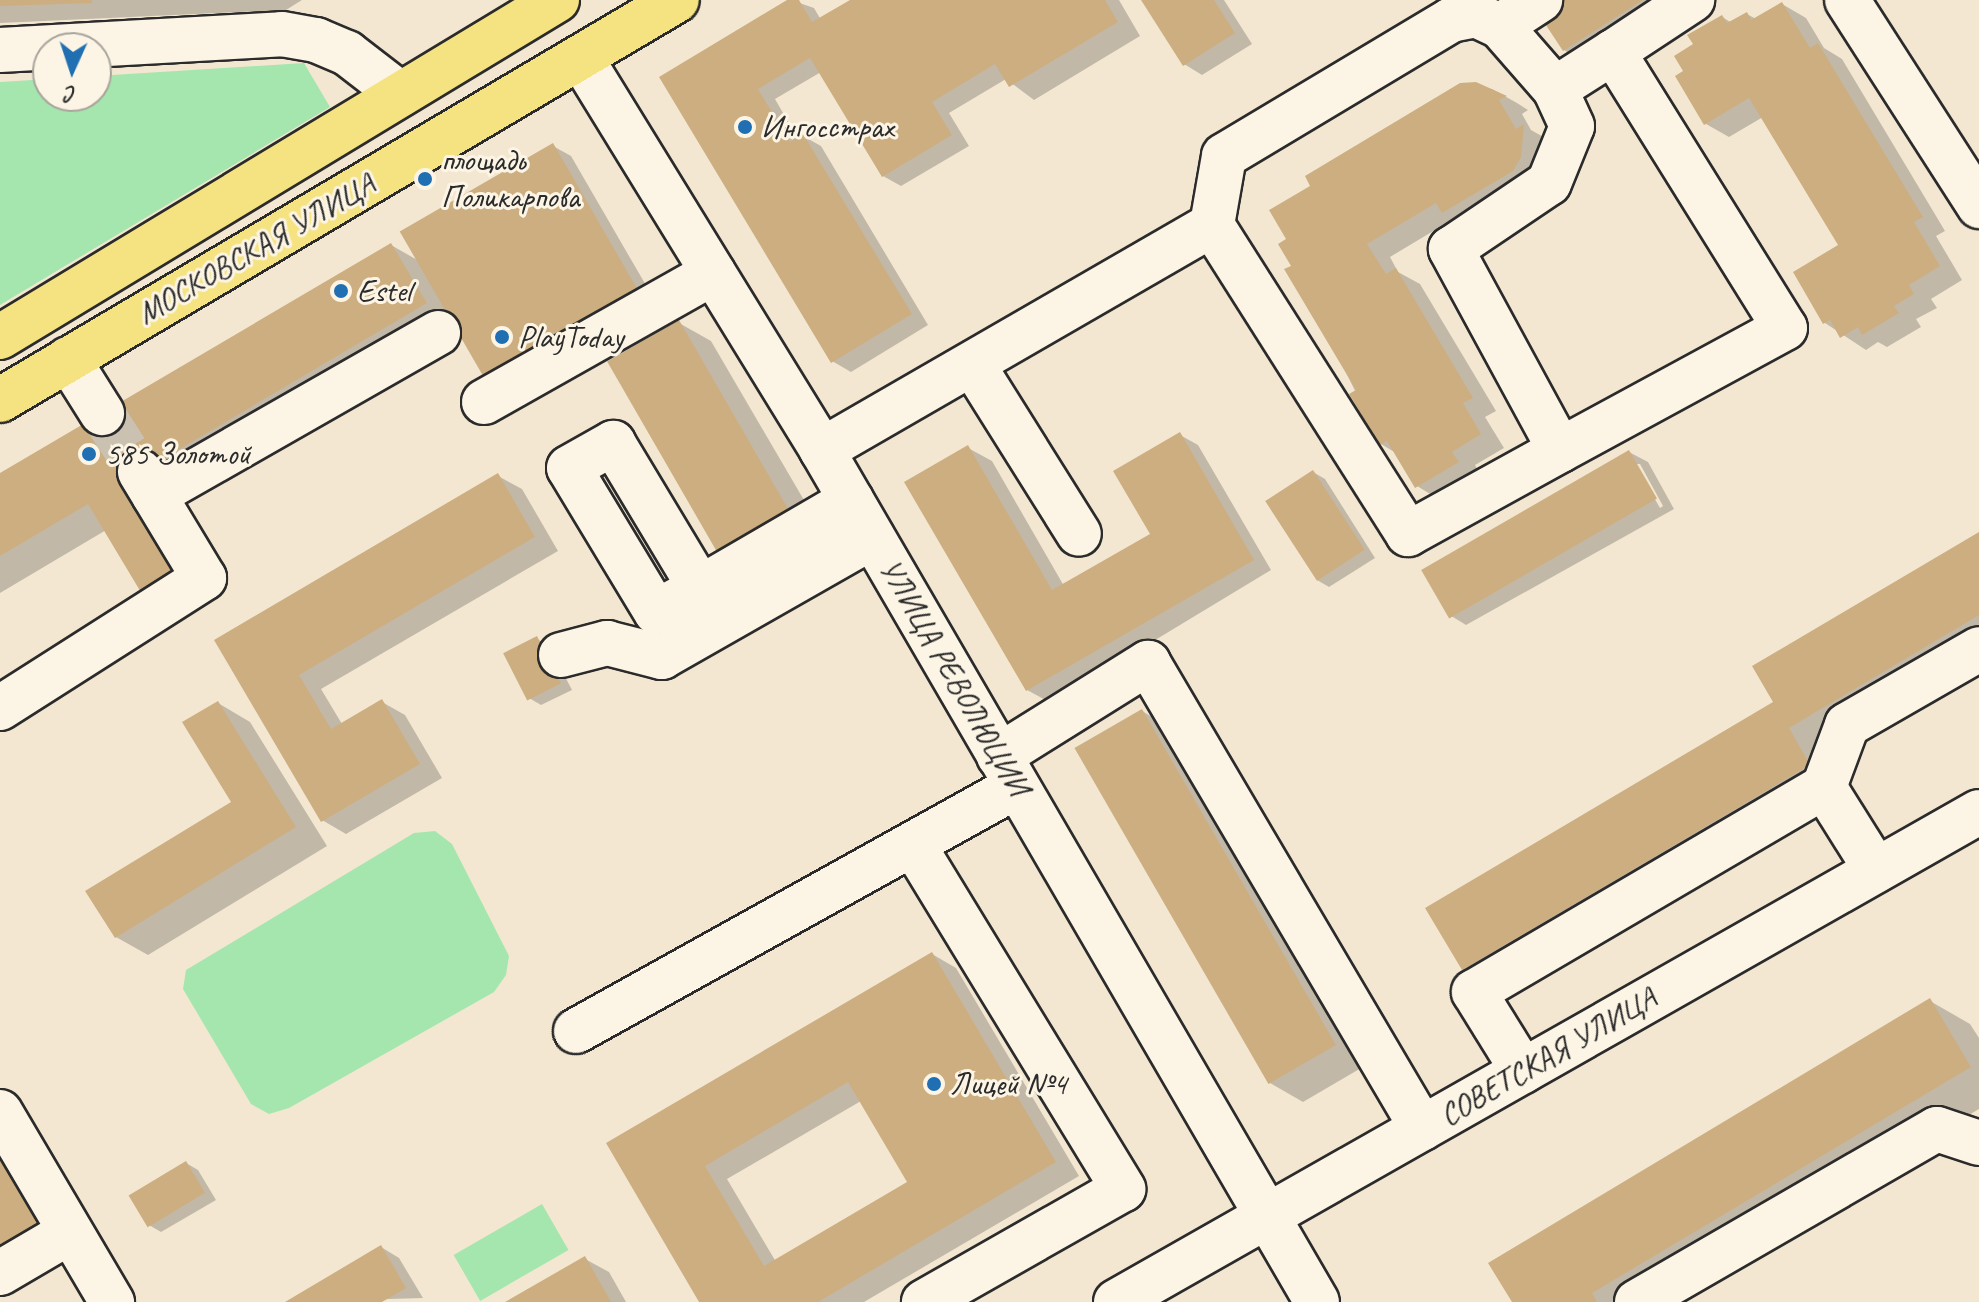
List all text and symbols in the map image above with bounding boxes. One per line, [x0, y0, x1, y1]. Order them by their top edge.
north arrow [32, 32, 112, 112]
text: С [65, 80, 77, 108]
place label: Ингосстрах [761, 108, 893, 146]
marker: Ингосстрах [736, 118, 754, 136]
place label: площадь Поликарпова [441, 142, 579, 217]
street label: МОСКОВСКАЯ УЛИЦА [131, 166, 381, 332]
marker: площадь Поликарпова [416, 170, 434, 188]
place label: Estel [357, 272, 411, 310]
marker: Estel [332, 282, 350, 300]
place label: PlayToday [518, 318, 623, 356]
marker: PlayToday [493, 328, 511, 346]
place label: 585 Золотой [105, 435, 251, 473]
marker: 585 Золотой [80, 445, 98, 463]
street label: УЛИЦА РЕВОЛЮЦИИ [871, 552, 1037, 802]
street label: СОВЕТСКАЯ УЛИЦА [1433, 980, 1663, 1134]
place label: Лицей №4 [950, 1065, 1067, 1103]
marker: Лицей №4 [925, 1075, 943, 1093]

